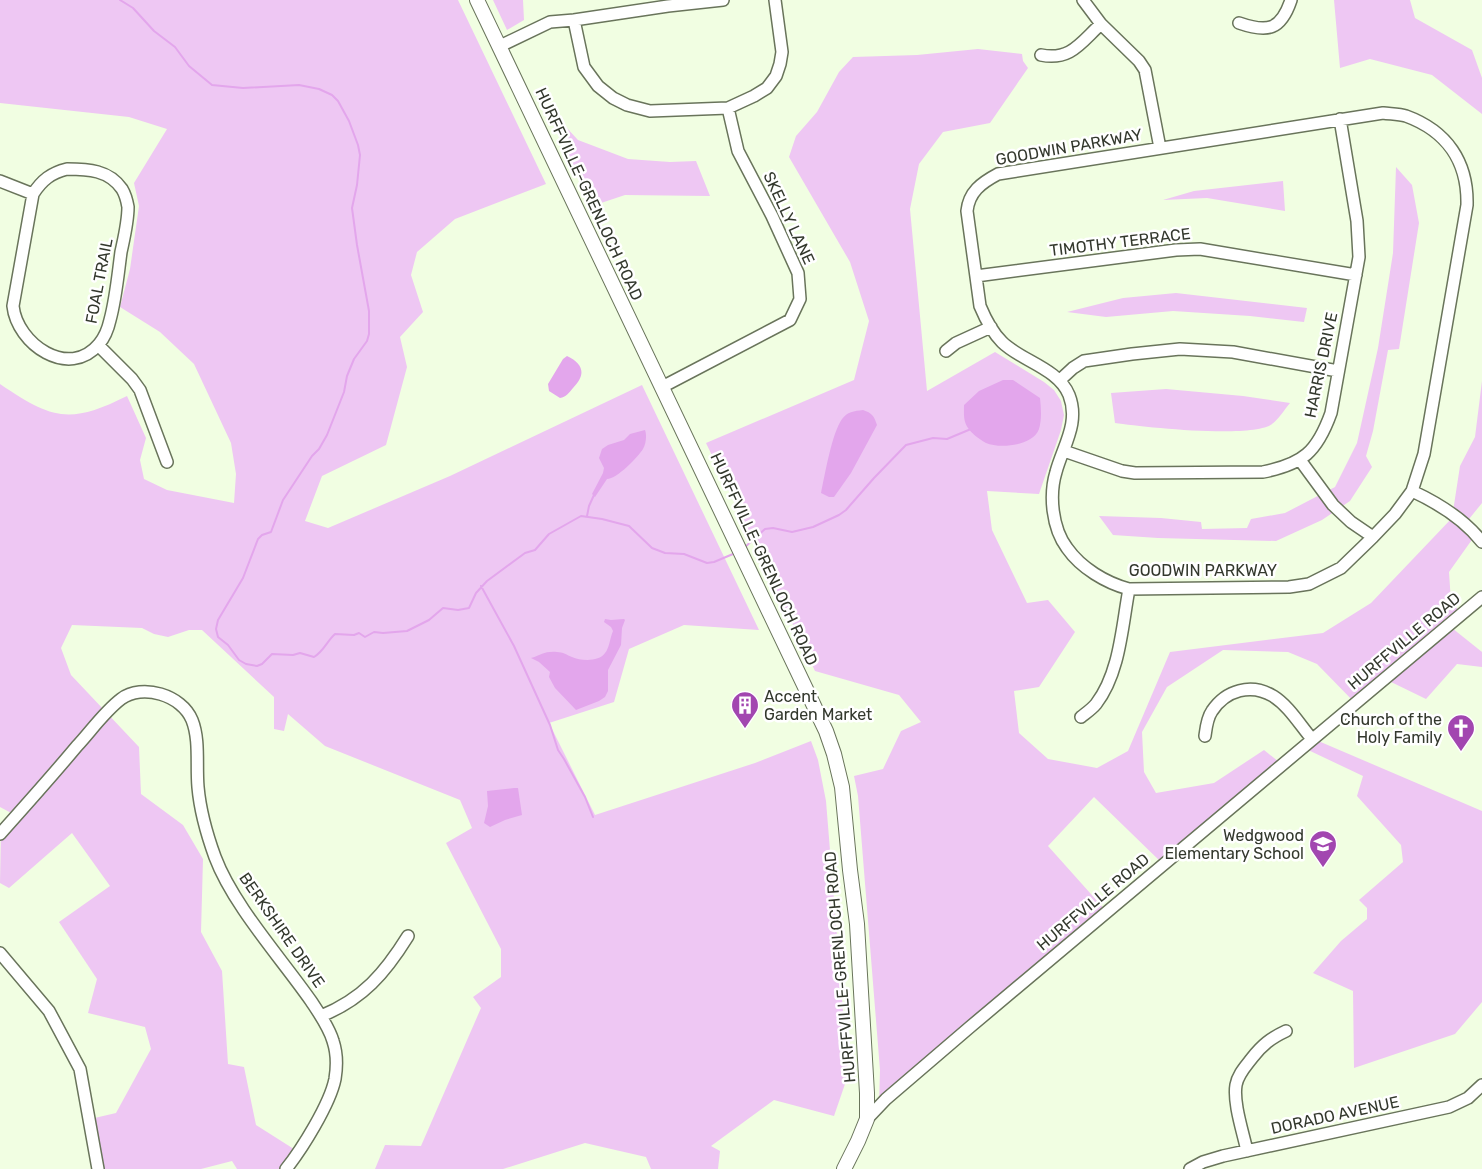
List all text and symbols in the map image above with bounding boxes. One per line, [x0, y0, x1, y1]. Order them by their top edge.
street label: HURFFVILLE-GRENLOCH ROAD [531, 85, 647, 303]
street label: GOODWIN PARKWAY [994, 125, 1144, 169]
street label: SKELLY LANE [759, 169, 819, 267]
street label: TIMOTHY TERRACE [1048, 224, 1192, 260]
street label: FOAL TRAIL [81, 237, 117, 325]
street label: HARRIS DRIVE [1301, 310, 1341, 420]
street label: HURFFVILLE-GRENLOCH ROAD [706, 450, 822, 668]
street label: GOODWIN PARKWAY [1129, 561, 1277, 580]
street label: HURFFVILLE ROAD [1344, 588, 1464, 694]
place label: Accent Garden Market [764, 687, 872, 724]
building icon: Accent Garden Market [730, 690, 760, 729]
place label: Church of the Holy Family [1340, 710, 1442, 747]
church icon: Church of the Holy Family [1446, 713, 1476, 752]
place label: Wedgwood Elementary School [1164, 826, 1304, 863]
school or university icon: Wedgwood Elementary School [1308, 829, 1338, 868]
street label: HURFFVILLE ROAD [1033, 849, 1153, 955]
street label: HURFFVILLE-GRENLOCH ROAD [820, 850, 860, 1084]
street label: BERKSHIRE DRIVE [235, 869, 329, 991]
street label: DORADO AVENUE [1269, 1092, 1401, 1138]

